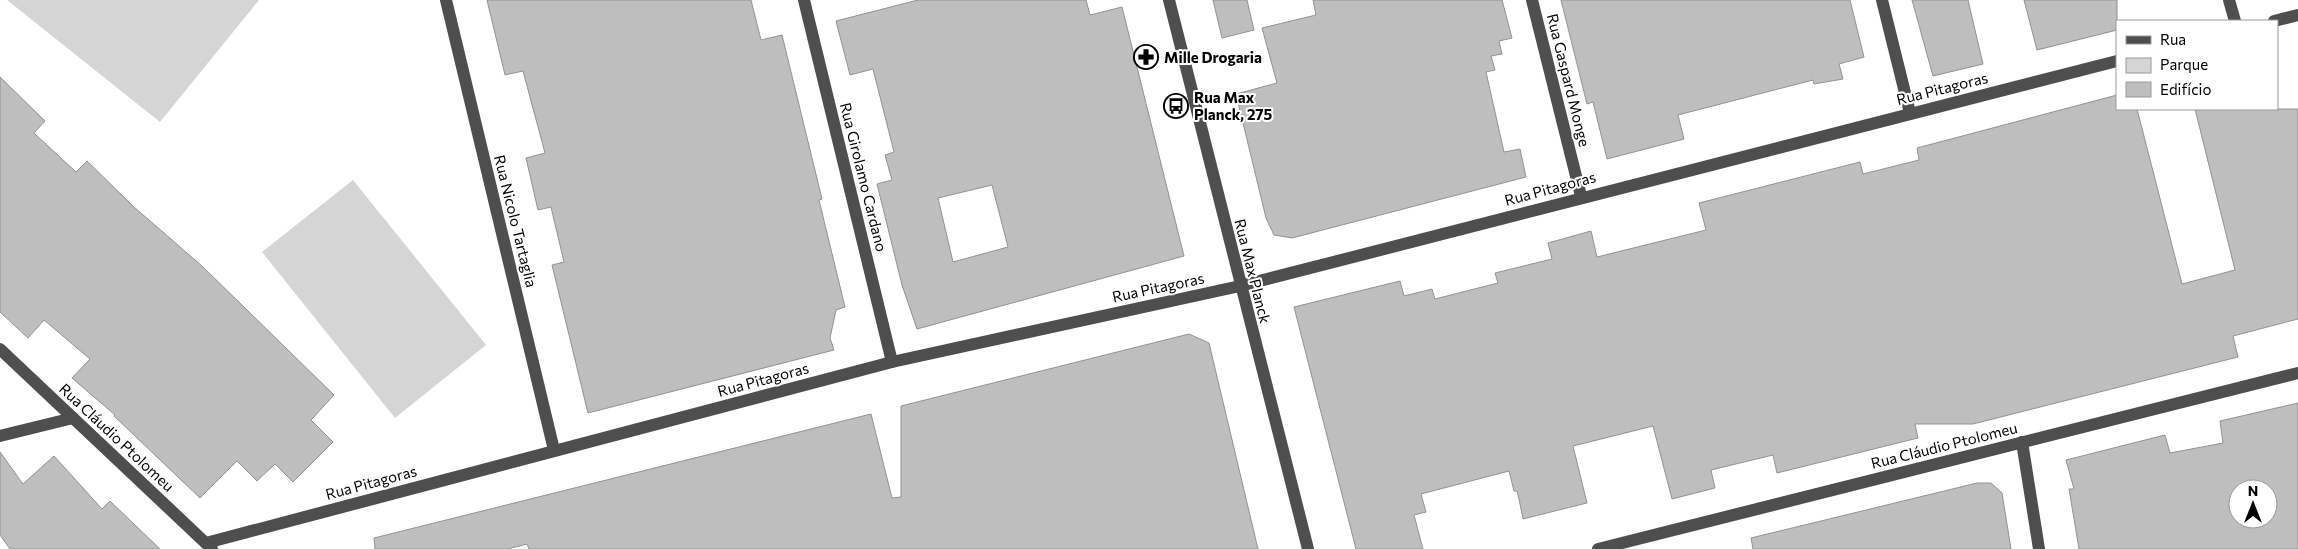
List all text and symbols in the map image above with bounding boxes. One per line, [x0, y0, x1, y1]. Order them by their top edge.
street label: Rua Gaspard Monge [1544, 12, 1594, 148]
legend [2116, 20, 2278, 110]
text: Rua [2160, 30, 2186, 48]
pharmacy icon: Mille Drogaria [1133, 44, 1159, 70]
place label: Mille Drogaria [1164, 48, 1262, 66]
text: Parque [2160, 55, 2208, 73]
street label: Rua Pitagoras [1894, 68, 1990, 108]
text: Edifício [2160, 80, 2211, 98]
place label: Rua Max Planck, 275 [1194, 88, 1272, 123]
bus stop icon: Rua Max Planck, 275 [1163, 93, 1189, 119]
street label: Rua Girolamo Cardano [837, 101, 891, 253]
street label: Rua Nicolo Tartaglia [491, 153, 541, 289]
street label: Rua Pitagoras [1502, 167, 1598, 209]
street label: Rua Max Planck [1231, 217, 1275, 325]
street label: Rua Pitagoras [1110, 268, 1206, 306]
street label: Rua Pitagoras [715, 358, 811, 400]
street label: Rua Cláudio Ptolomeu [56, 379, 178, 495]
street label: Rua Cláudio Ptolomeu [1869, 418, 2019, 472]
street label: Rua Pitagoras [323, 461, 419, 503]
north arrow [2228, 479, 2278, 529]
text: N [2248, 482, 2258, 499]

